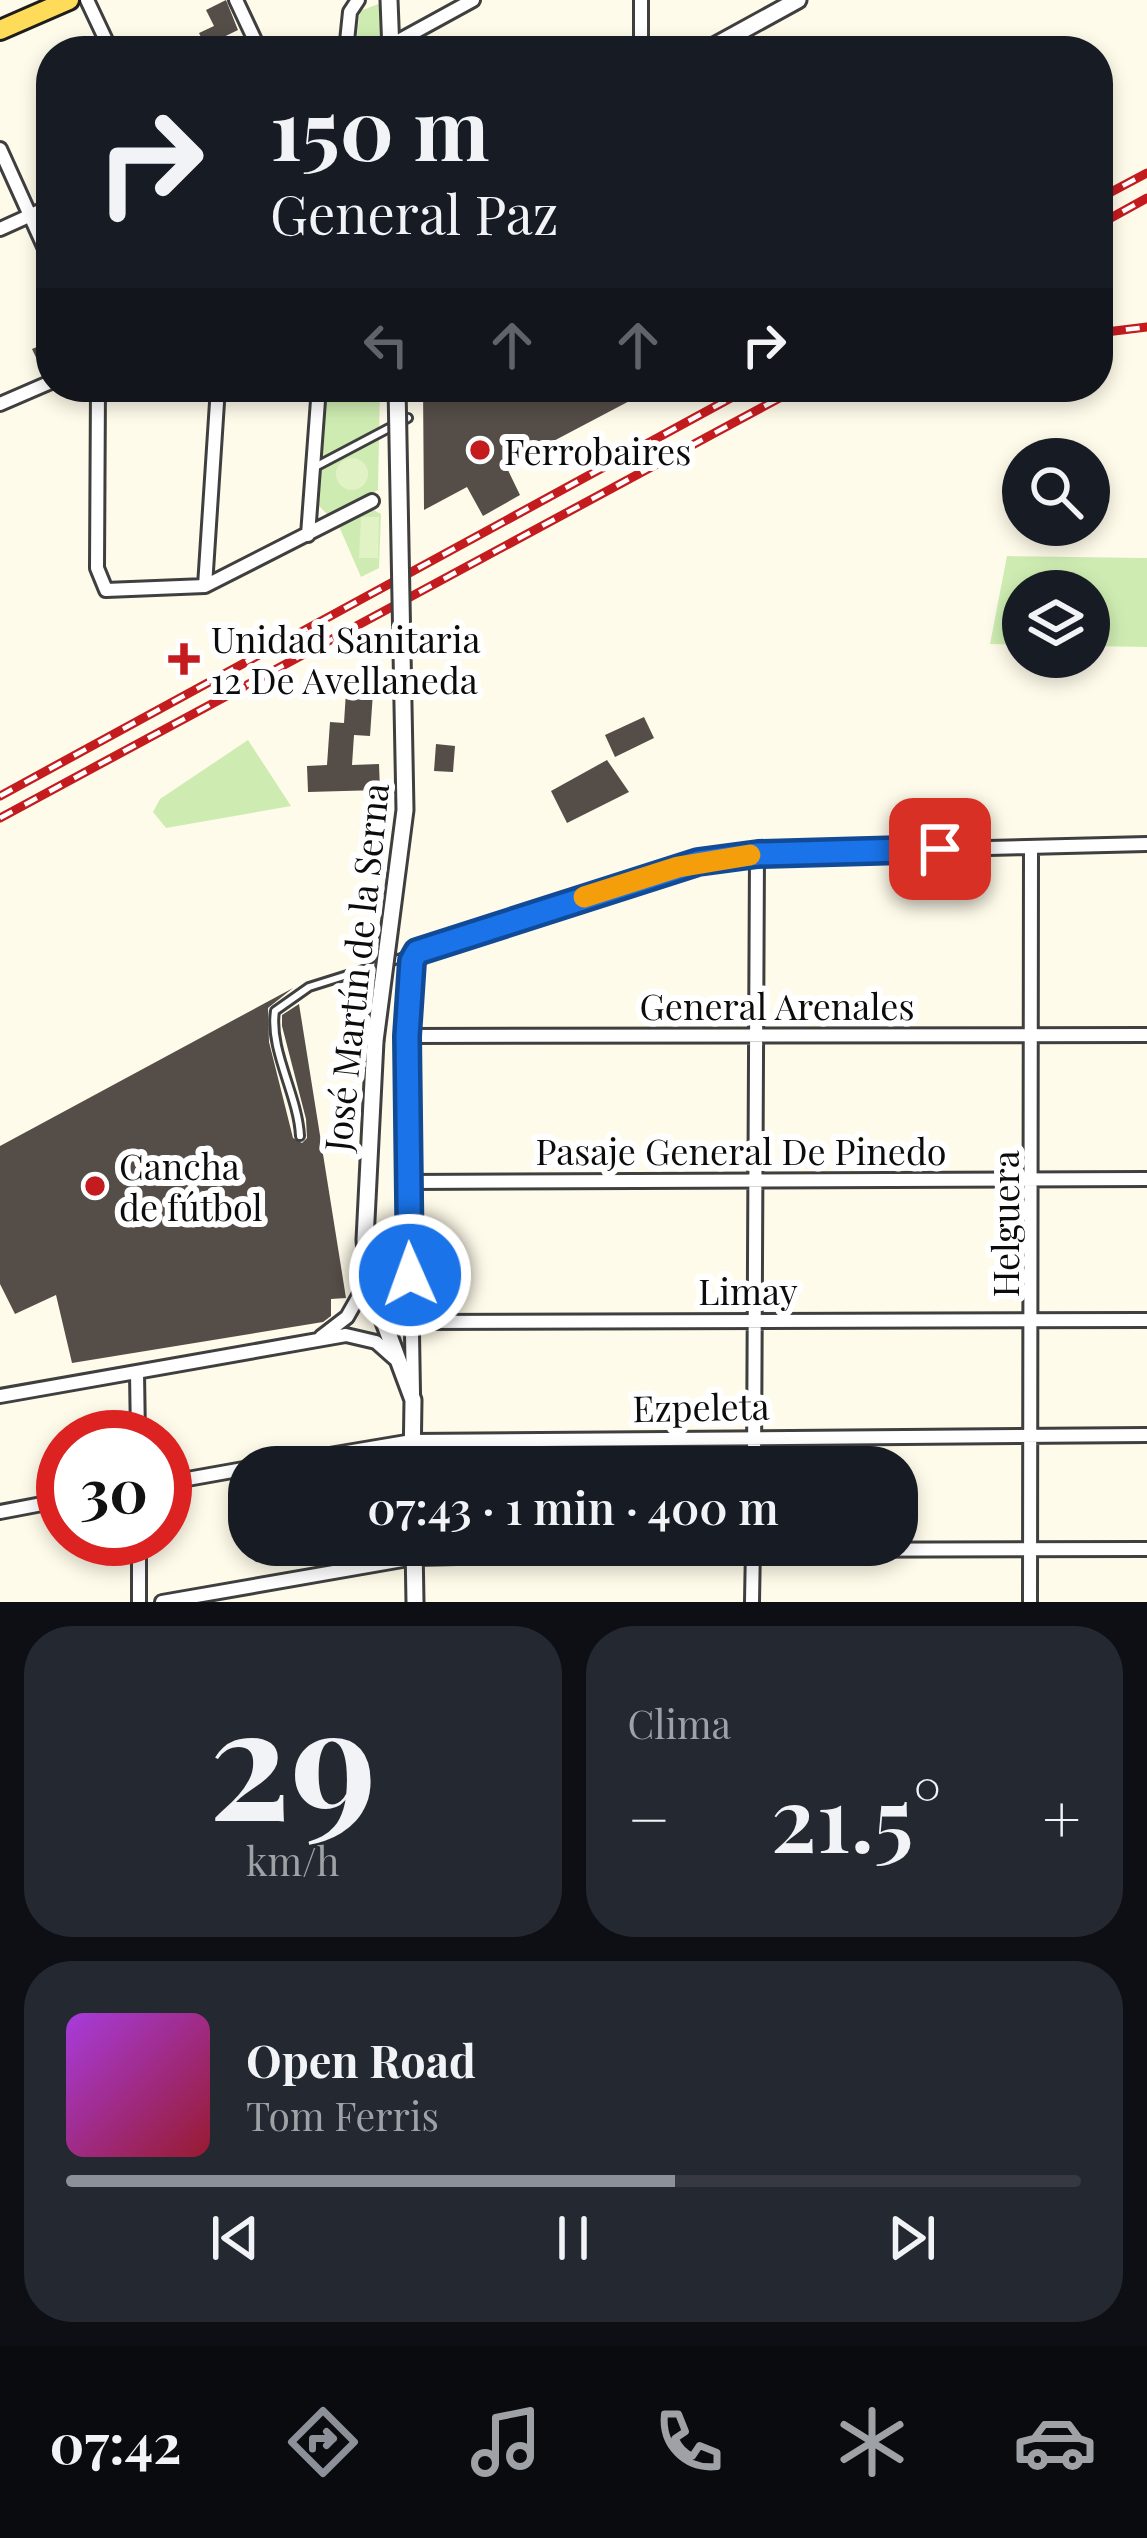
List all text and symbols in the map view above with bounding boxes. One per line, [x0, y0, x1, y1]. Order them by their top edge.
text: 150 m [270, 70, 490, 182]
icon: right [72, 84, 228, 240]
text: General Paz [270, 177, 558, 249]
icon: left [353, 312, 419, 378]
icon: ahead [479, 312, 545, 378]
icon: ahead [605, 312, 671, 378]
icon: right [731, 312, 797, 378]
place label: Ferrobaires [504, 426, 691, 474]
marker: Ferrobaires [467, 437, 493, 463]
map controls [1002, 438, 1110, 678]
button: search [1002, 438, 1110, 546]
button: layers [1002, 570, 1110, 678]
place label: Unidad Sanitaria 12 De Avellaneda [211, 614, 480, 703]
marker: Unidad Sanitaria 12 De Avellaneda [168, 643, 200, 675]
street label: José Martín de la Serna [312, 781, 398, 1154]
pin [889, 798, 991, 900]
icon: arrive [907, 816, 973, 882]
street label: General Arenales [639, 981, 915, 1029]
street label: Pasaje General De Pinedo [535, 1126, 947, 1174]
place label: Cancha de fútbol [119, 1141, 263, 1230]
street label: Helguera [980, 1150, 1028, 1298]
marker: Cancha de fútbol [82, 1173, 108, 1199]
position arrow [347, 1212, 473, 1338]
street label: Limay [698, 1266, 798, 1314]
street label: Ezpeleta [632, 1381, 770, 1431]
speed limit sign: 30 [36, 1410, 192, 1566]
text: 07:43 · 1 min · 400 m [367, 1476, 779, 1536]
text: 29 [209, 1652, 377, 1860]
text: Clima [628, 1697, 731, 1749]
text: 21.5° [771, 1756, 942, 1876]
text: − [628, 1773, 670, 1861]
text: + [1042, 1773, 1081, 1861]
text: km/h [246, 1834, 340, 1886]
text: Open Road [246, 2029, 476, 2089]
text: Tom Ferris [246, 2089, 439, 2141]
icon: previous [202, 2205, 268, 2271]
icon: pause [540, 2205, 606, 2271]
icon: next [879, 2205, 945, 2271]
icon: directions [281, 2400, 365, 2484]
icon: music [464, 2400, 548, 2484]
icon: phone [647, 2400, 731, 2484]
icon: climate [830, 2400, 914, 2484]
icon: car [1013, 2400, 1097, 2484]
text: 07:42 [50, 2406, 181, 2478]

